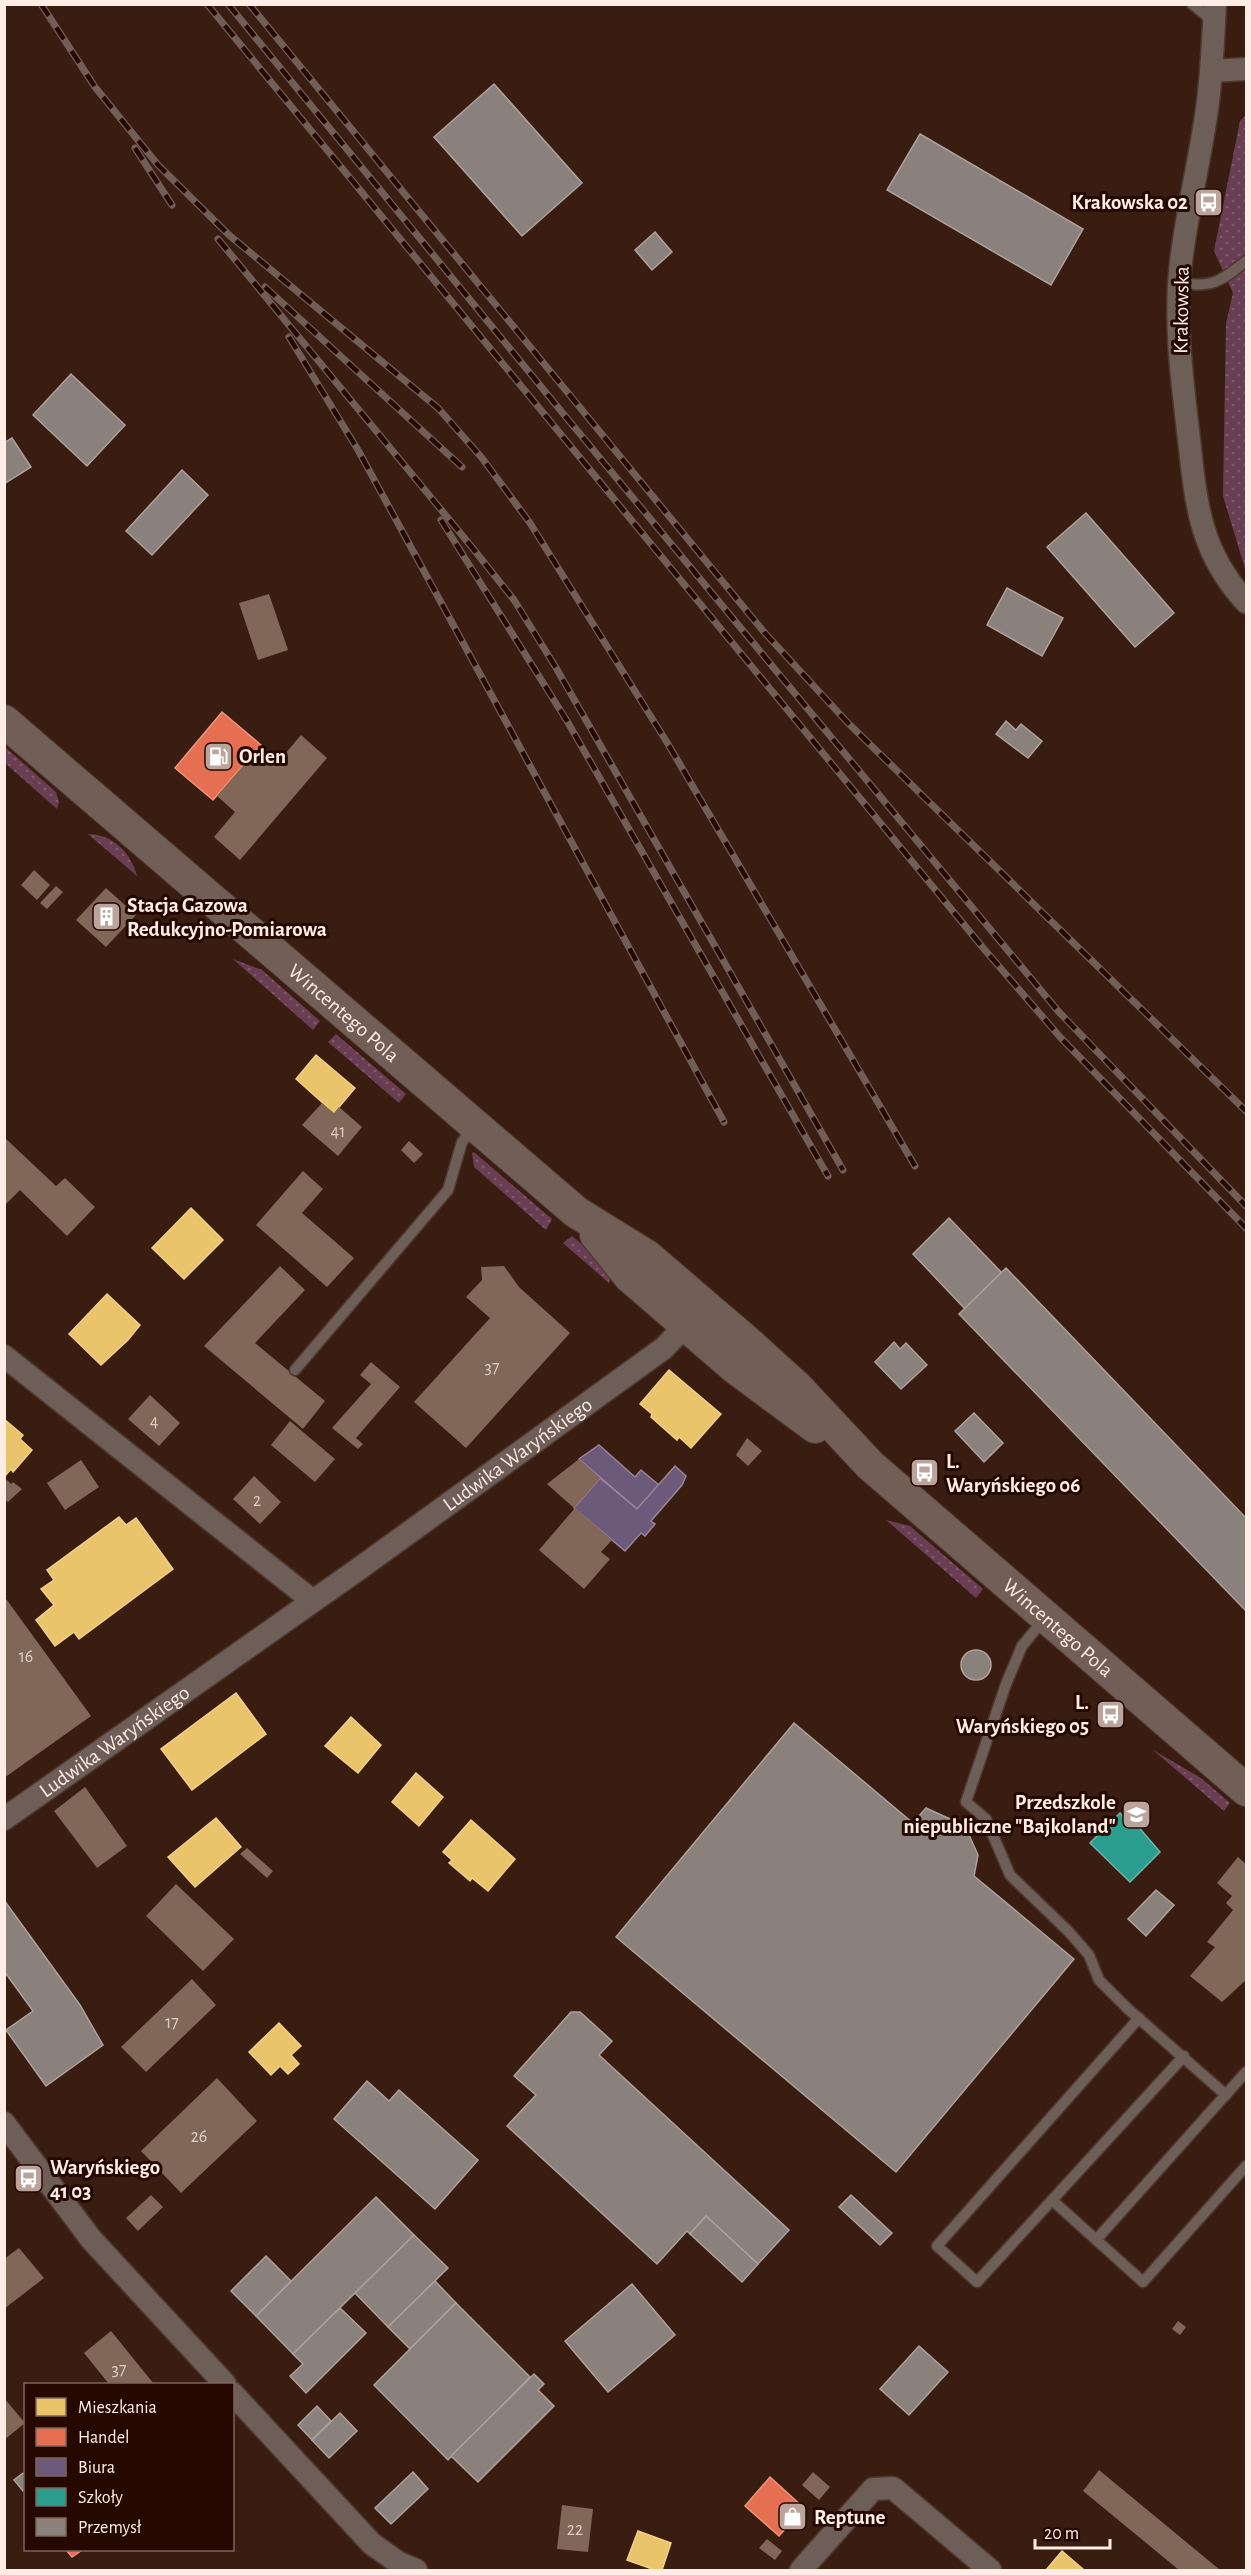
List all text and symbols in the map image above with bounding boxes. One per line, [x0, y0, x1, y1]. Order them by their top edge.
bus stop icon: Krakowska 02 [1193, 186, 1225, 218]
place label: Krakowska 02 [1072, 192, 1188, 213]
street label: Krakowska [1170, 266, 1193, 354]
fuel station icon: Orlen [202, 740, 234, 772]
place label: Orlen [239, 746, 286, 767]
place label: Stacja Gazowa Redukcyjno-Pomiarowa [127, 895, 327, 940]
building icon: Stacja Gazowa Redukcyjno-Pomiarowa [90, 901, 122, 933]
street label: Wincentego Pola [284, 960, 403, 1066]
house number: 41 [331, 1123, 345, 1141]
house number: 37 [485, 1359, 499, 1377]
street label: Ludwika Waryńskiego [439, 1394, 596, 1515]
house number: 4 [150, 1413, 159, 1431]
place label: L. Waryńskiego 06 [946, 1451, 1080, 1496]
bus stop icon: L. Waryńskiego 06 [909, 1457, 941, 1489]
house number: 2 [253, 1492, 261, 1510]
street label: Wincentego Pola [999, 1575, 1117, 1681]
house number: 16 [19, 1648, 33, 1666]
street label: Ludwika Waryńskiego [36, 1682, 194, 1802]
place label: L. Waryńskiego 05 [956, 1692, 1089, 1737]
bus stop icon: L. Waryńskiego 05 [1094, 1698, 1126, 1730]
place label: Przedszkole niepubliczne "Bajkoland" [903, 1792, 1116, 1837]
school or university icon: Przedszkole niepubliczne "Bajkoland" [1121, 1798, 1153, 1830]
house number: 17 [165, 2014, 179, 2032]
house number: 26 [191, 2128, 207, 2146]
place label: Waryńskiego 41 03 [50, 2157, 160, 2202]
bus stop icon: Waryńskiego 41 03 [13, 2163, 45, 2195]
house number: 37 [112, 2361, 126, 2379]
legend [24, 2383, 234, 2551]
text: Mieszkania [78, 2399, 157, 2417]
text: Handel [78, 2429, 129, 2447]
text: Biura [78, 2459, 115, 2477]
text: Szkoły [78, 2489, 123, 2507]
shop icon: Reptune [777, 2501, 809, 2533]
place label: Reptune [814, 2507, 886, 2528]
scale bar [1035, 2512, 1110, 2550]
text: Przemysł [78, 2519, 142, 2537]
house number: 22 [567, 2521, 583, 2539]
text: 20 m [1044, 2525, 1079, 2543]

